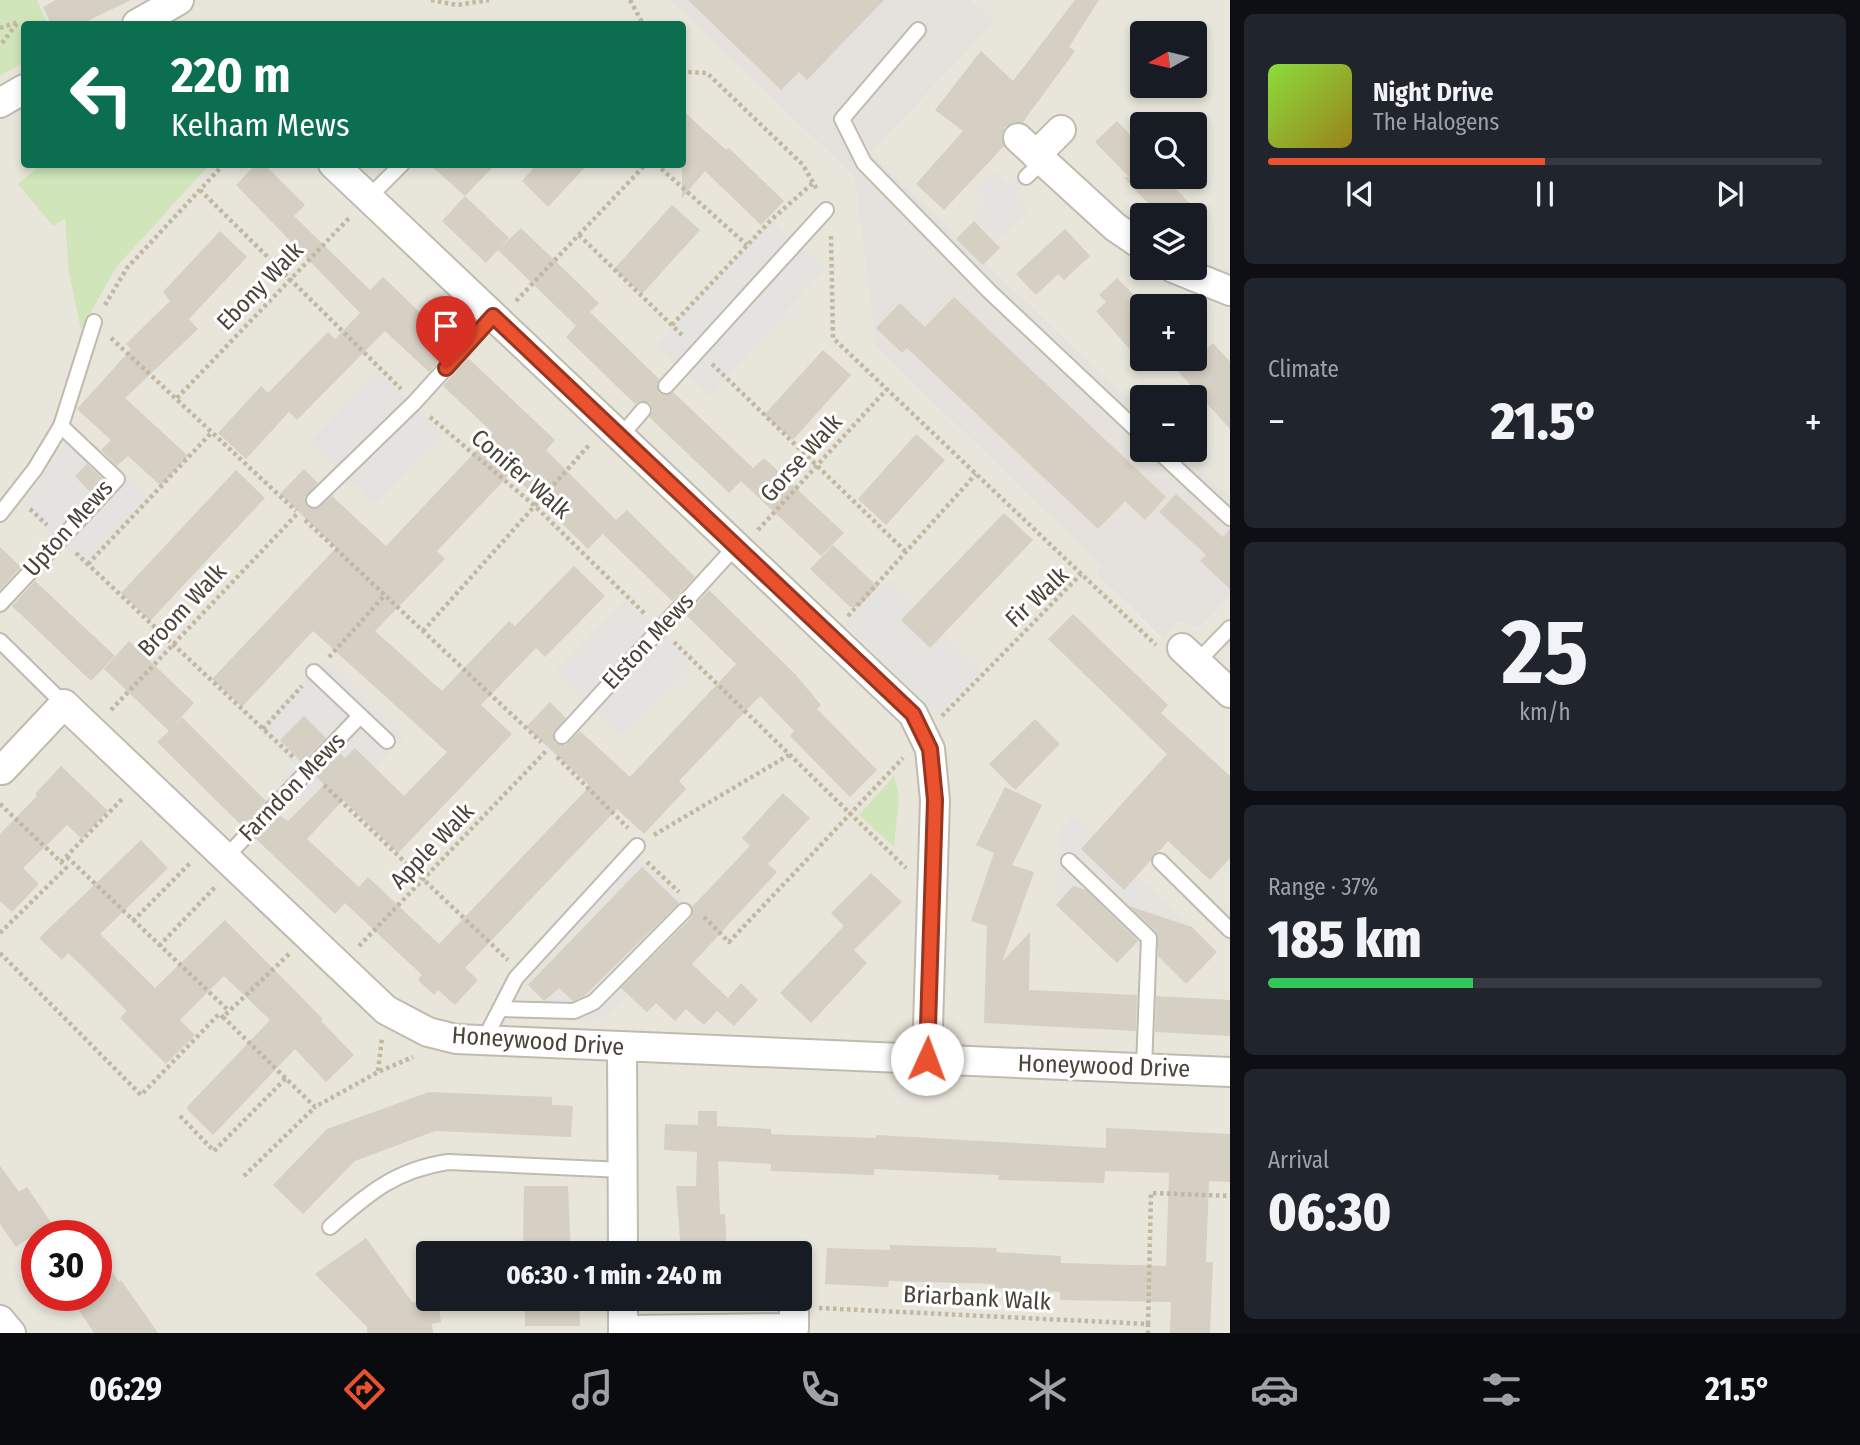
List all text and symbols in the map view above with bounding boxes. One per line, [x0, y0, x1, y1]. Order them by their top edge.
north arrow [1130, 21, 1208, 98]
map controls [1130, 21, 1207, 462]
text: 220 m [171, 46, 291, 105]
icon: left [56, 49, 147, 140]
text: Night Drive [1373, 77, 1493, 108]
text: Kelham Mews [171, 106, 350, 144]
text: The Halogens [1373, 108, 1499, 136]
button: search [1130, 112, 1207, 189]
icon: previous [1341, 175, 1379, 213]
icon: pause [1526, 175, 1564, 213]
icon: next [1711, 175, 1749, 213]
button: layers [1130, 203, 1207, 280]
street label: Ebony Walk [211, 235, 309, 336]
button: + [1130, 294, 1207, 371]
pin [416, 296, 476, 368]
icon: arrive [427, 307, 465, 345]
text: Climate [1268, 355, 1339, 383]
button: − [1130, 385, 1207, 462]
text: 21.5° [1491, 390, 1599, 453]
text: − [1268, 399, 1285, 445]
text: + [1805, 399, 1822, 445]
street label: Gorse Walk [754, 408, 848, 508]
street label: Conifer Walk [466, 423, 577, 525]
street label: Upton Mews [17, 474, 119, 582]
street label: Broom Walk [132, 557, 233, 662]
street label: Fir Walk [1000, 560, 1075, 633]
street label: Elston Mews [597, 587, 699, 695]
text: 25 [1502, 598, 1588, 707]
text: km/h [1519, 698, 1571, 726]
street label: Farndon Mews [233, 727, 351, 847]
street label: Apple Walk [384, 797, 480, 895]
text: Range · 37% [1268, 873, 1378, 901]
text: 185 km [1268, 908, 1422, 971]
street label: Honeywood Drive [451, 1021, 625, 1061]
position arrow [890, 1022, 964, 1096]
street label: Honeywood Drive [1017, 1049, 1191, 1083]
text: Arrival [1268, 1146, 1329, 1174]
text: 06:30 [1268, 1181, 1391, 1244]
speed limit sign: 30 [21, 1220, 112, 1311]
text: 06:30 · 1 min · 240 m [506, 1260, 722, 1291]
street label: Briarbank Walk [902, 1280, 1052, 1316]
icon: directions [340, 1365, 389, 1414]
icon: music [568, 1365, 617, 1414]
icon: phone [795, 1365, 844, 1414]
icon: climate [1023, 1365, 1072, 1414]
icon: car [1250, 1365, 1299, 1414]
icon: filters [1477, 1365, 1526, 1414]
text: 06:29 [89, 1370, 162, 1408]
text: 21.5° [1705, 1370, 1771, 1408]

